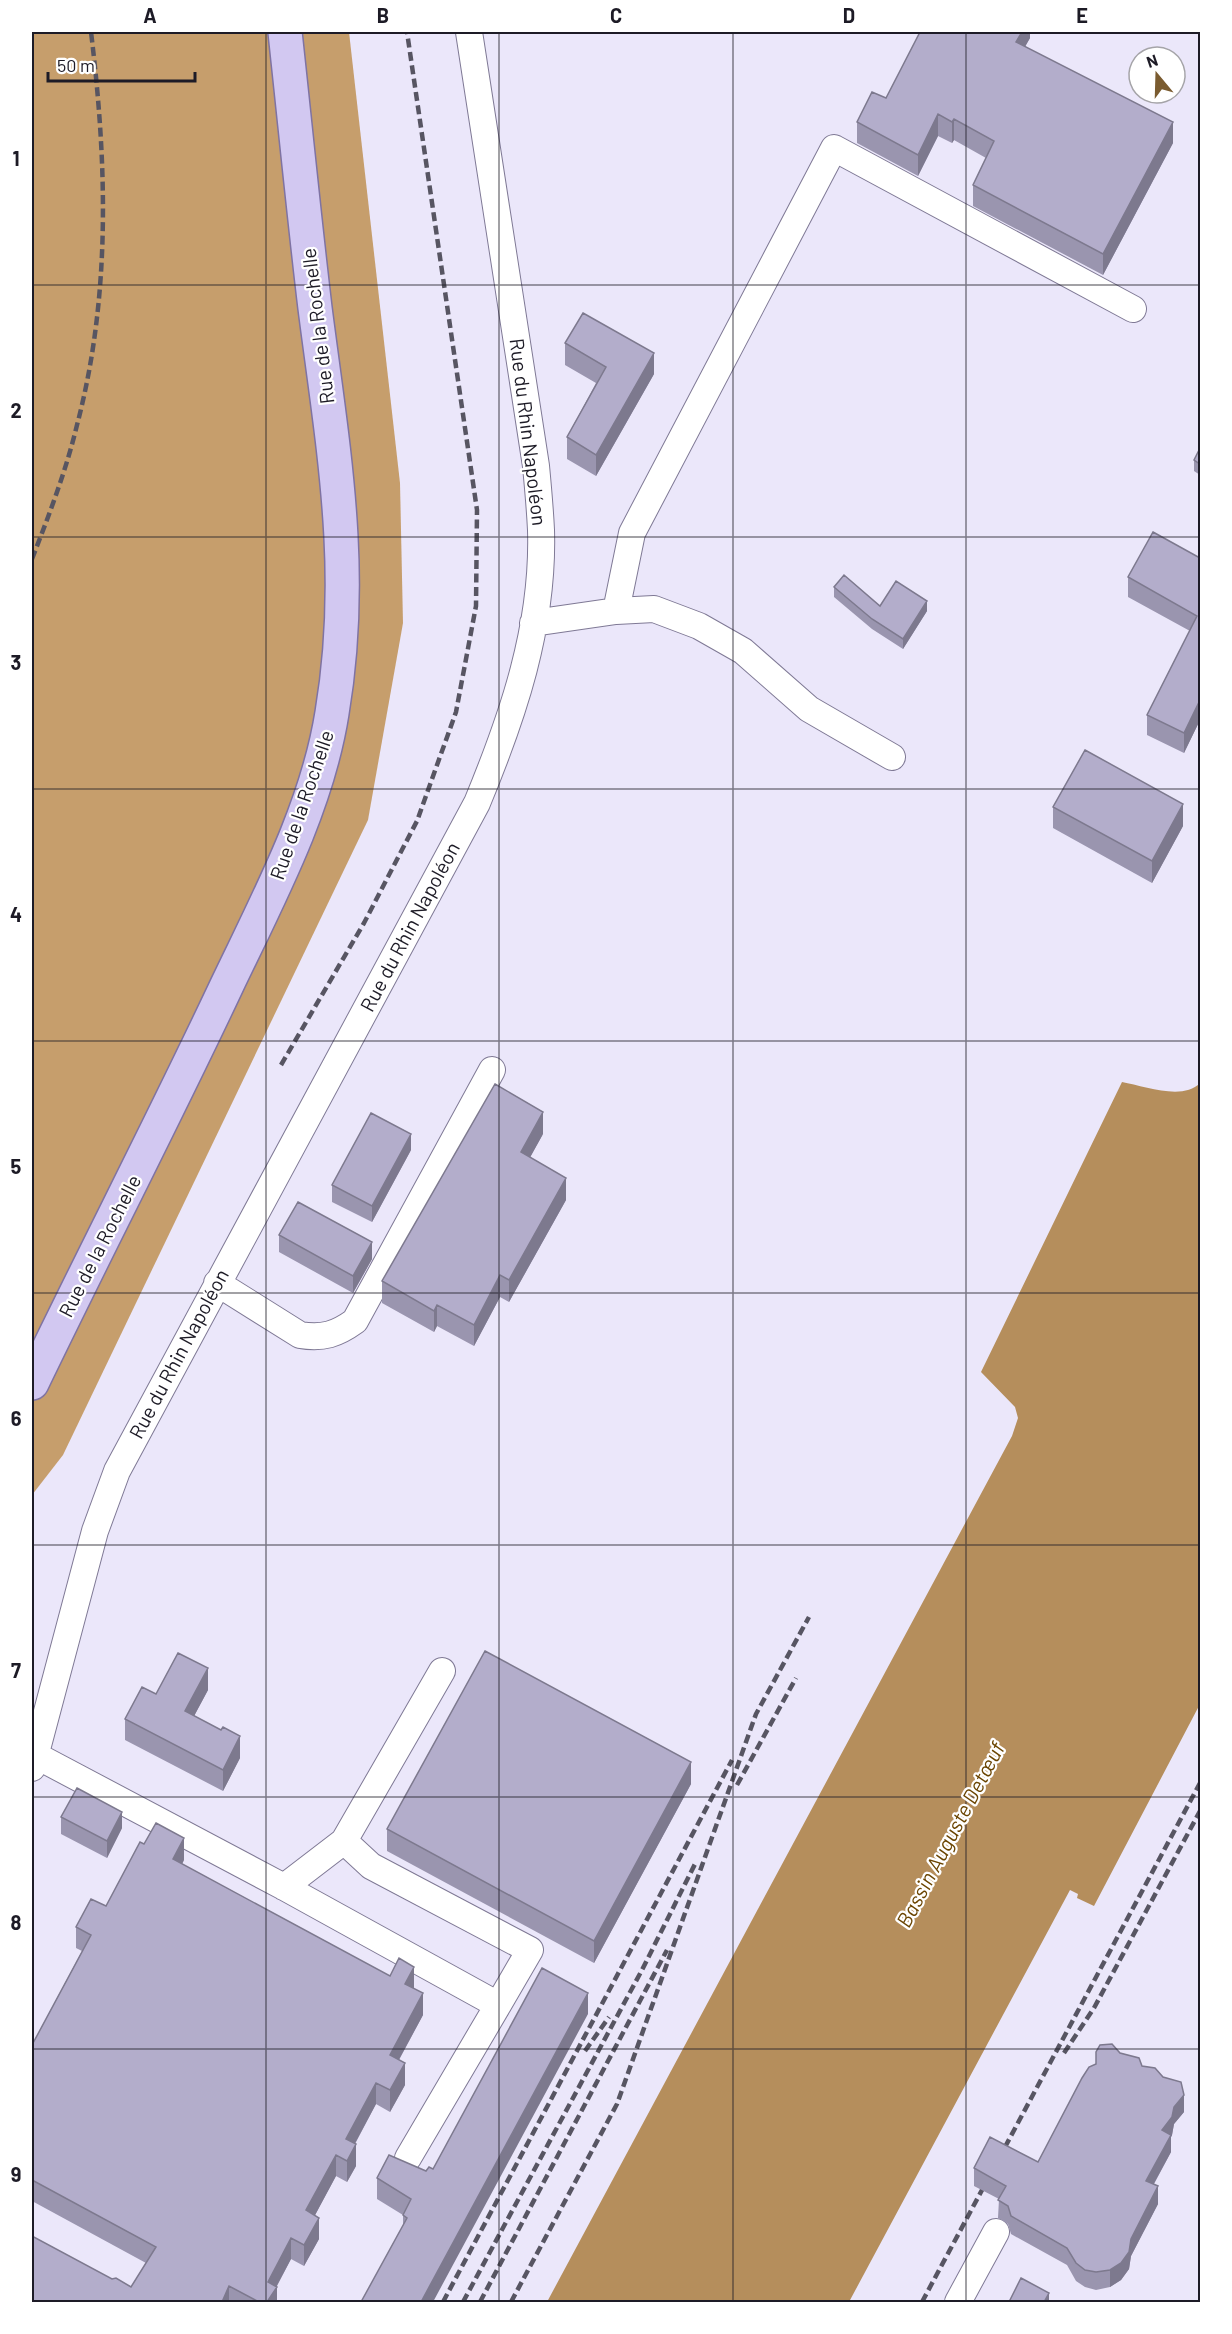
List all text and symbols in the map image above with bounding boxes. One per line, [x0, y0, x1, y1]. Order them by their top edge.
text: A [143, 3, 157, 27]
text: B [377, 3, 389, 27]
text: C [610, 3, 622, 27]
text: D [843, 3, 855, 27]
text: E [1076, 3, 1088, 27]
scale bar [48, 45, 195, 83]
north arrow [1127, 45, 1187, 105]
text: N [1144, 50, 1160, 71]
text: 50 m [57, 54, 95, 76]
text: 1 [12, 146, 20, 170]
street label: Rue de la Rochelle [296, 247, 338, 405]
street label: Rue du Rhin Napoléon [506, 337, 552, 527]
text: 2 [10, 398, 22, 422]
text: 3 [11, 650, 21, 674]
street label: Rue de la Rochelle [264, 727, 338, 883]
street label: Rue du Rhin Napoléon [354, 838, 464, 1015]
text: 4 [10, 902, 22, 926]
text: 5 [11, 1154, 22, 1178]
street label: Rue de la Rochelle [53, 1170, 145, 1321]
street label: Rue du Rhin Napoléon [123, 1265, 233, 1442]
text: 6 [11, 1406, 22, 1430]
text: 7 [11, 1658, 21, 1682]
water label: Bassin Auguste Detœuf [890, 1737, 1009, 1931]
text: 8 [11, 1910, 22, 1934]
text: 9 [11, 2162, 21, 2186]

